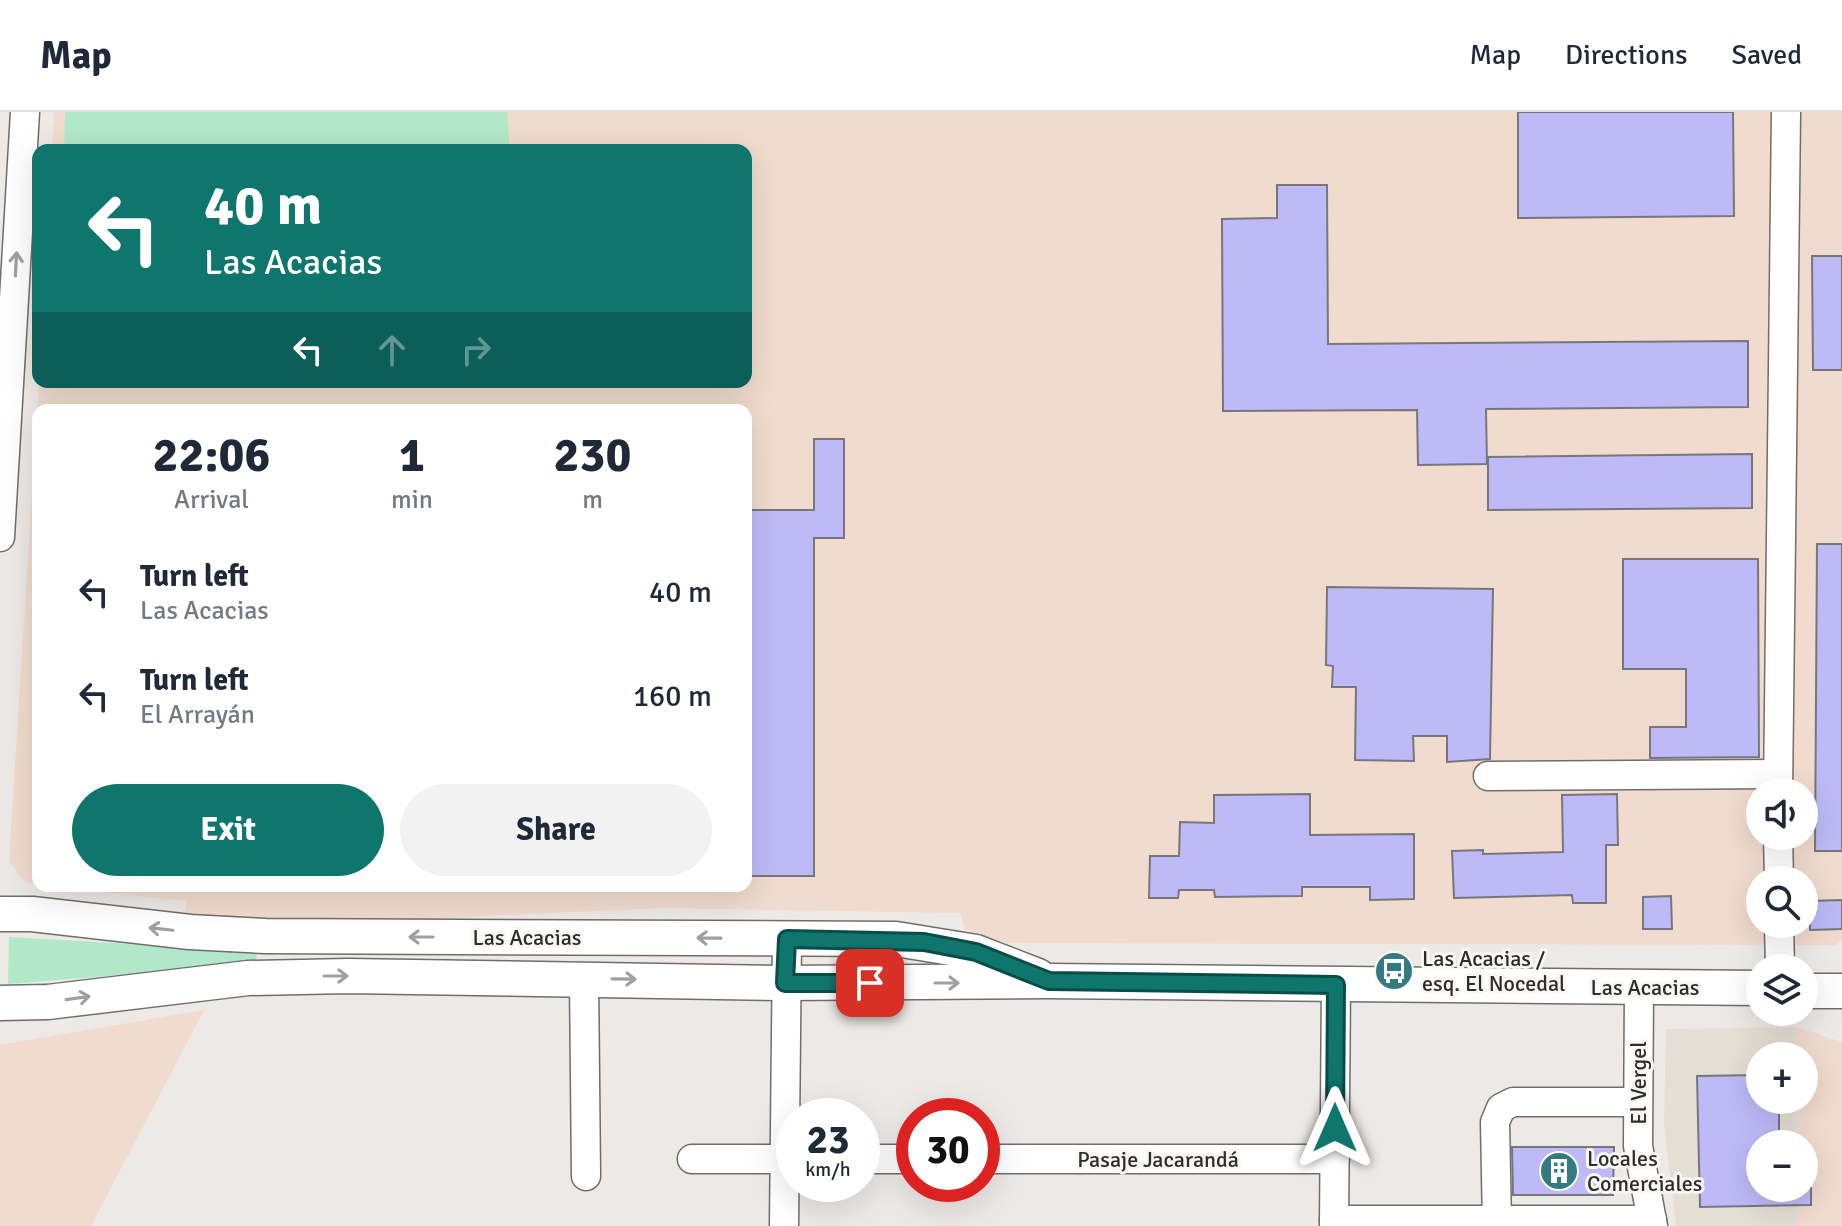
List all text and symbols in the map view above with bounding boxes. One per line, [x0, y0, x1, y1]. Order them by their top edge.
text: Map [40, 32, 112, 79]
text: Map [1469, 38, 1521, 72]
text: Directions [1565, 38, 1687, 72]
text: Saved [1731, 38, 1802, 72]
text: 40 m [204, 171, 322, 240]
icon: left [72, 176, 176, 280]
text: Las Acacias [204, 240, 382, 285]
one-way arrow [9, 251, 24, 278]
icon: left [286, 328, 330, 372]
icon: ahead [370, 328, 414, 372]
icon: right [454, 328, 498, 372]
text: 22:06 [153, 426, 270, 485]
text: 1 [399, 426, 425, 485]
text: 230 [554, 426, 631, 485]
text: Arrival [174, 484, 249, 516]
text: min [391, 484, 433, 516]
text: m [582, 484, 603, 516]
text: Turn left [140, 558, 249, 595]
icon: left [72, 570, 116, 614]
text: 40 m [649, 574, 712, 611]
text: Las Acacias [140, 595, 269, 627]
text: Turn left [140, 662, 249, 699]
icon: left [72, 674, 116, 718]
text: 160 m [633, 678, 712, 715]
text: El Arrayán [140, 699, 255, 731]
map controls [1746, 778, 1818, 1202]
button: sound [1746, 778, 1818, 850]
button: Exit [72, 784, 384, 876]
button: Share [400, 784, 712, 876]
button: search [1746, 866, 1818, 938]
one-way arrow [148, 922, 175, 937]
street label: Las Acacias [473, 924, 581, 951]
one-way arrow [408, 929, 435, 945]
one-way arrow [696, 930, 723, 946]
place label: Las Acacias / esq. El Nocedal [1422, 945, 1566, 997]
pin [836, 949, 904, 1017]
bus stop icon: Las Acacias / esq. El Nocedal [1373, 950, 1415, 992]
button: layers [1746, 954, 1818, 1026]
icon: arrive [848, 961, 892, 1005]
one-way arrow [322, 968, 349, 984]
one-way arrow [610, 972, 637, 987]
street label: Las Acacias [1591, 974, 1699, 1001]
one-way arrow [933, 975, 960, 991]
one-way arrow [64, 990, 90, 1005]
street label: El Vergel [1625, 1041, 1652, 1125]
button: + [1746, 1042, 1818, 1114]
position arrow [1293, 1086, 1377, 1170]
speed limit sign: 30 [896, 1098, 1000, 1202]
text: 23 [806, 1115, 850, 1165]
button: − [1746, 1130, 1818, 1202]
place label: Locales Comerciales [1587, 1145, 1702, 1197]
street label: Pasaje Jacarandá [1077, 1146, 1239, 1173]
building icon: Locales Comerciales [1538, 1150, 1580, 1192]
text: km/h [805, 1157, 851, 1182]

